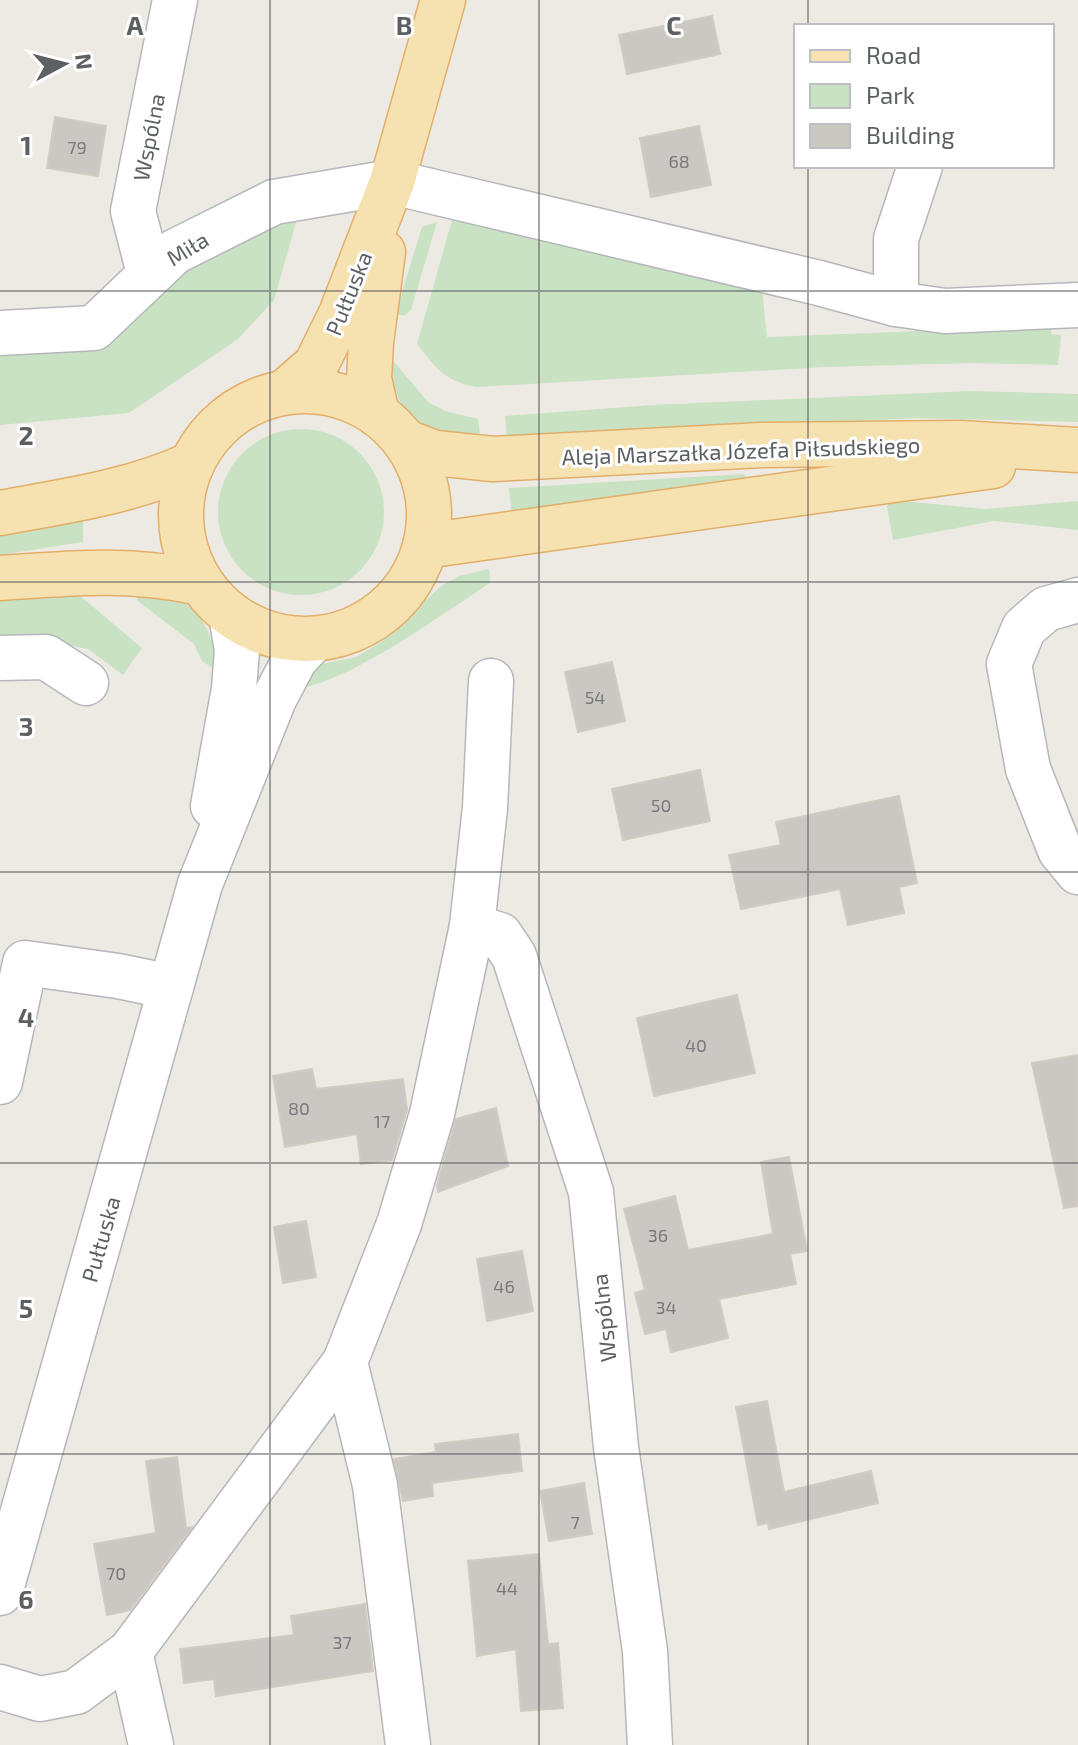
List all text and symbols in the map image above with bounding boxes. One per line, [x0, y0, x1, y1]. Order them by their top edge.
text: A [127, 9, 144, 40]
text: B [396, 9, 412, 40]
text: C [666, 9, 682, 40]
north arrow [24, 24, 104, 104]
legend [794, 24, 1054, 168]
text: Road [866, 40, 921, 69]
text: N [71, 52, 99, 71]
text: Park [866, 80, 915, 109]
street label: Wspólna [127, 91, 169, 183]
text: Building [866, 120, 955, 149]
text: 1 [20, 129, 32, 160]
house number: 79 [67, 136, 87, 158]
house number: 68 [668, 150, 690, 172]
street label: Miła [161, 226, 213, 270]
street label: Pułtuska [319, 247, 377, 339]
text: 2 [18, 419, 34, 450]
street label: Aleja Marszałka Józefa Piłsudskiego [561, 431, 921, 470]
house number: 54 [585, 686, 605, 708]
text: 3 [19, 710, 33, 741]
house number: 50 [651, 794, 671, 816]
text: 4 [18, 1001, 34, 1032]
house number: 40 [685, 1034, 707, 1056]
house number: 80 [288, 1097, 310, 1119]
house number: 17 [374, 1110, 390, 1132]
street label: Pułtuska [75, 1193, 125, 1285]
house number: 36 [648, 1224, 668, 1246]
street label: Wspólna [585, 1273, 621, 1363]
house number: 46 [493, 1275, 515, 1297]
text: 5 [19, 1292, 33, 1323]
house number: 34 [655, 1296, 677, 1318]
house number: 7 [570, 1511, 580, 1533]
house number: 70 [106, 1562, 126, 1584]
house number: 44 [496, 1577, 518, 1599]
text: 6 [18, 1583, 34, 1614]
house number: 37 [332, 1631, 352, 1653]

